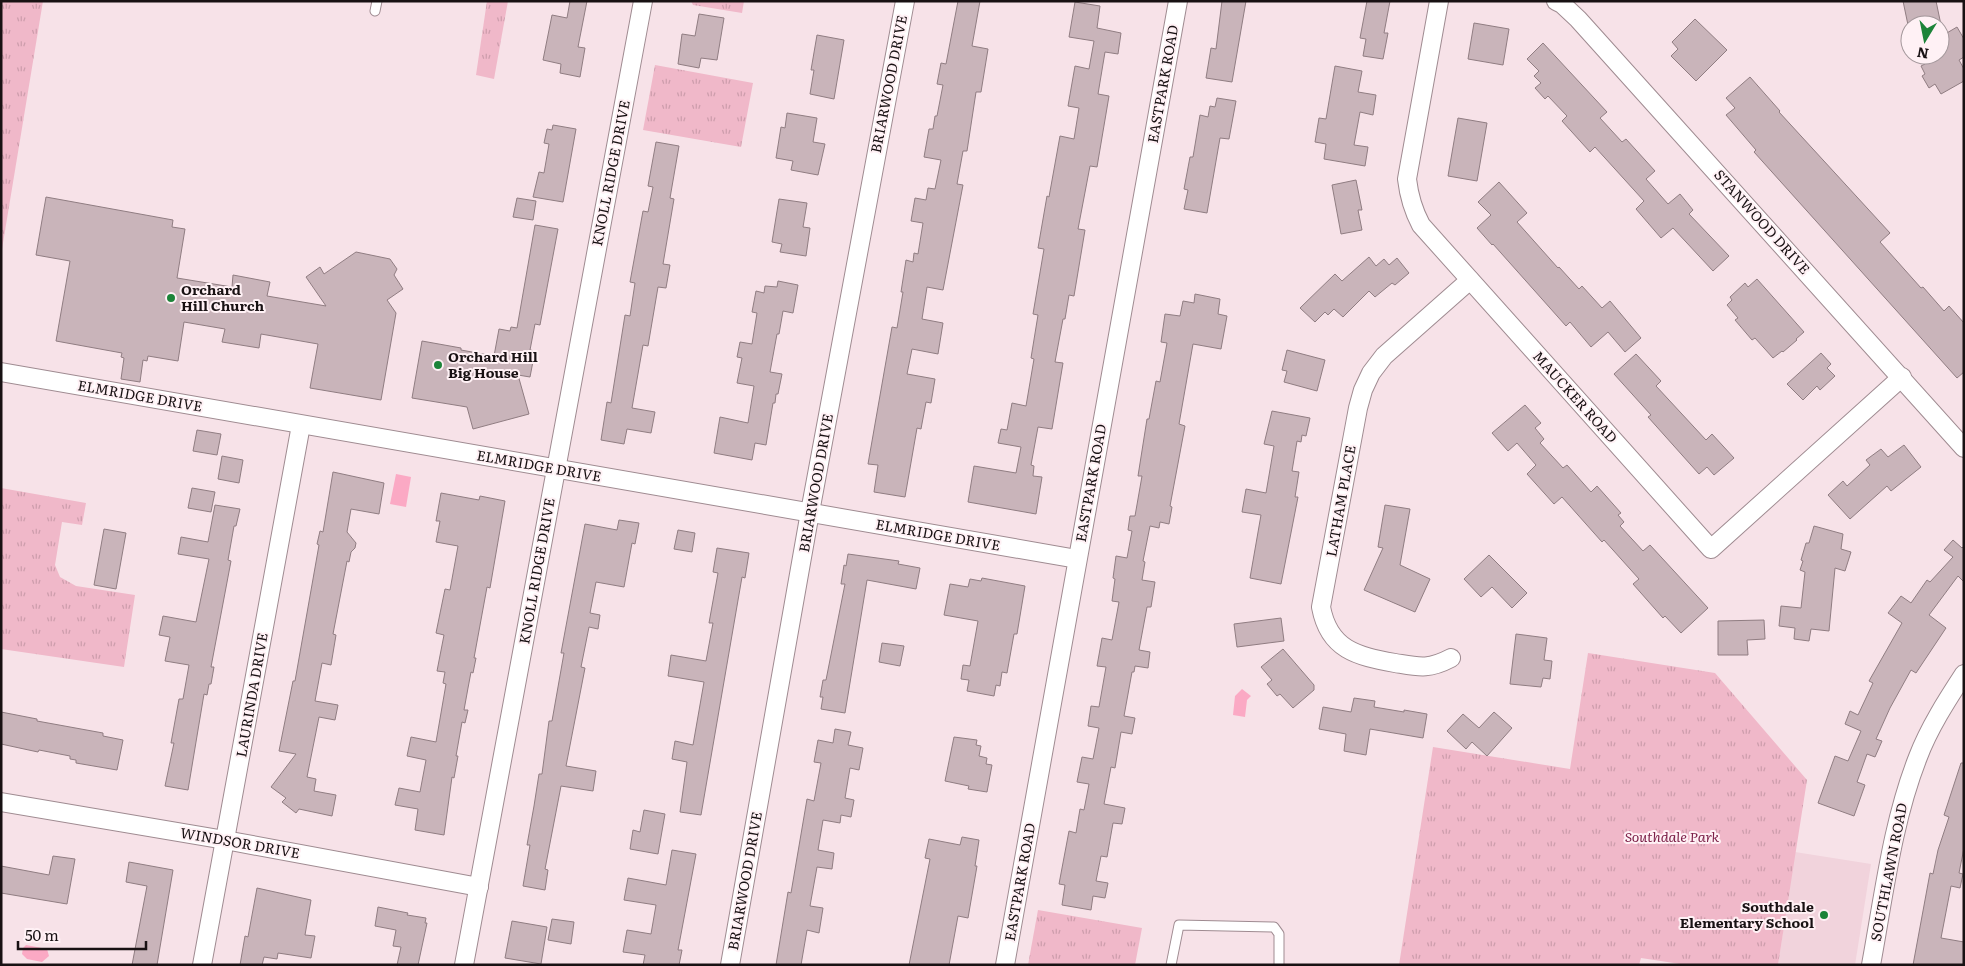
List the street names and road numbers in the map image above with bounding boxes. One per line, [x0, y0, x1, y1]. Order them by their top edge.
street label: BRIARWOOD DRIVE [865, 13, 911, 155]
street label: EASTPARK ROAD [1142, 23, 1182, 144]
street label: KNOLL RIDGE DRIVE [586, 98, 634, 247]
street label: STANWOOD DRIVE [1710, 165, 1815, 278]
street label: MAUCKER ROAD [1529, 346, 1623, 447]
street label: ELMRIDGE DRIVE [76, 374, 204, 416]
street label: BRIARWOOD DRIVE [793, 412, 837, 554]
street label: EASTPARK ROAD [1070, 422, 1110, 543]
street label: LATHAM PLACE [1320, 443, 1360, 558]
street label: ELMRIDGE DRIVE [475, 444, 603, 486]
street label: KNOLL RIDGE DRIVE [513, 496, 559, 645]
street label: ELMRIDGE DRIVE [874, 513, 1002, 555]
street label: LAURINDA DRIVE [230, 631, 272, 759]
street label: SOUTHLAWN ROAD [1865, 801, 1911, 943]
street label: BRIARWOOD DRIVE [722, 810, 766, 952]
street label: EASTPARK ROAD [999, 821, 1039, 942]
street label: WINDSOR DRIVE [179, 822, 302, 862]

